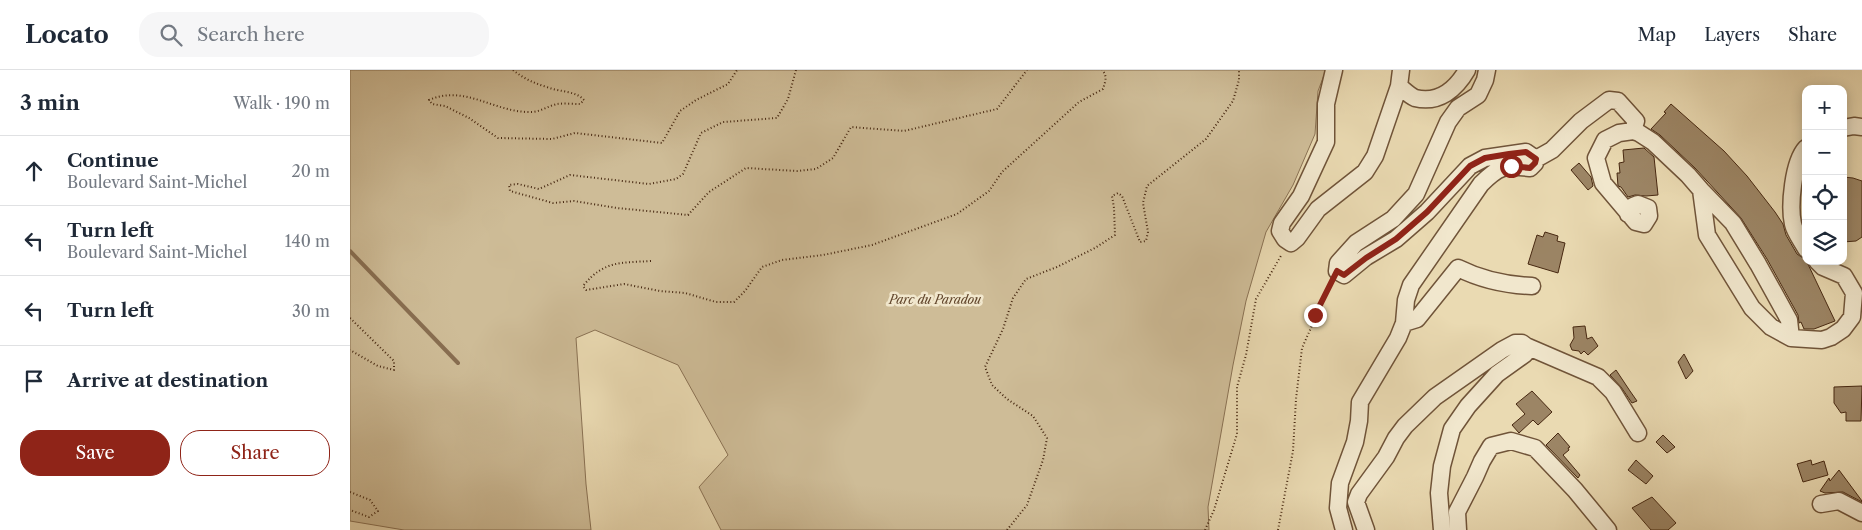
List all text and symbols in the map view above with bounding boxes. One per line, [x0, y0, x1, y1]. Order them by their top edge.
search box [139, 12, 489, 57]
text: Locato [25, 20, 109, 49]
icon: search [157, 21, 185, 49]
text: Search here [197, 23, 305, 46]
text: Map [1638, 24, 1676, 46]
text: Layers [1704, 24, 1760, 46]
text: Share [1788, 24, 1837, 46]
map controls [1802, 85, 1847, 265]
button: + [1802, 85, 1847, 130]
text: 3 min [20, 90, 80, 115]
text: Walk · 190 m [233, 93, 330, 113]
button: − [1802, 130, 1847, 175]
text: Continue [67, 149, 159, 172]
route start [1500, 155, 1523, 178]
icon: ahead [20, 157, 48, 185]
text: 20 m [291, 161, 330, 181]
text: Boulevard Saint-Michel [67, 172, 247, 192]
button: locate [1802, 175, 1847, 220]
text: Turn left [67, 219, 154, 242]
button: layers [1802, 220, 1847, 265]
icon: left [20, 227, 48, 255]
text: 140 m [285, 231, 330, 251]
text: Boulevard Saint-Michel [67, 242, 247, 262]
park label: Parc du Paradou [888, 292, 982, 307]
icon: left [20, 297, 48, 325]
text: Turn left [67, 299, 154, 322]
text: 30 m [292, 301, 330, 321]
route end [1304, 304, 1327, 327]
icon: arrive [20, 367, 48, 395]
text: Arrive at destination [67, 369, 268, 392]
button: Save [20, 430, 170, 476]
button: Share [180, 430, 330, 476]

